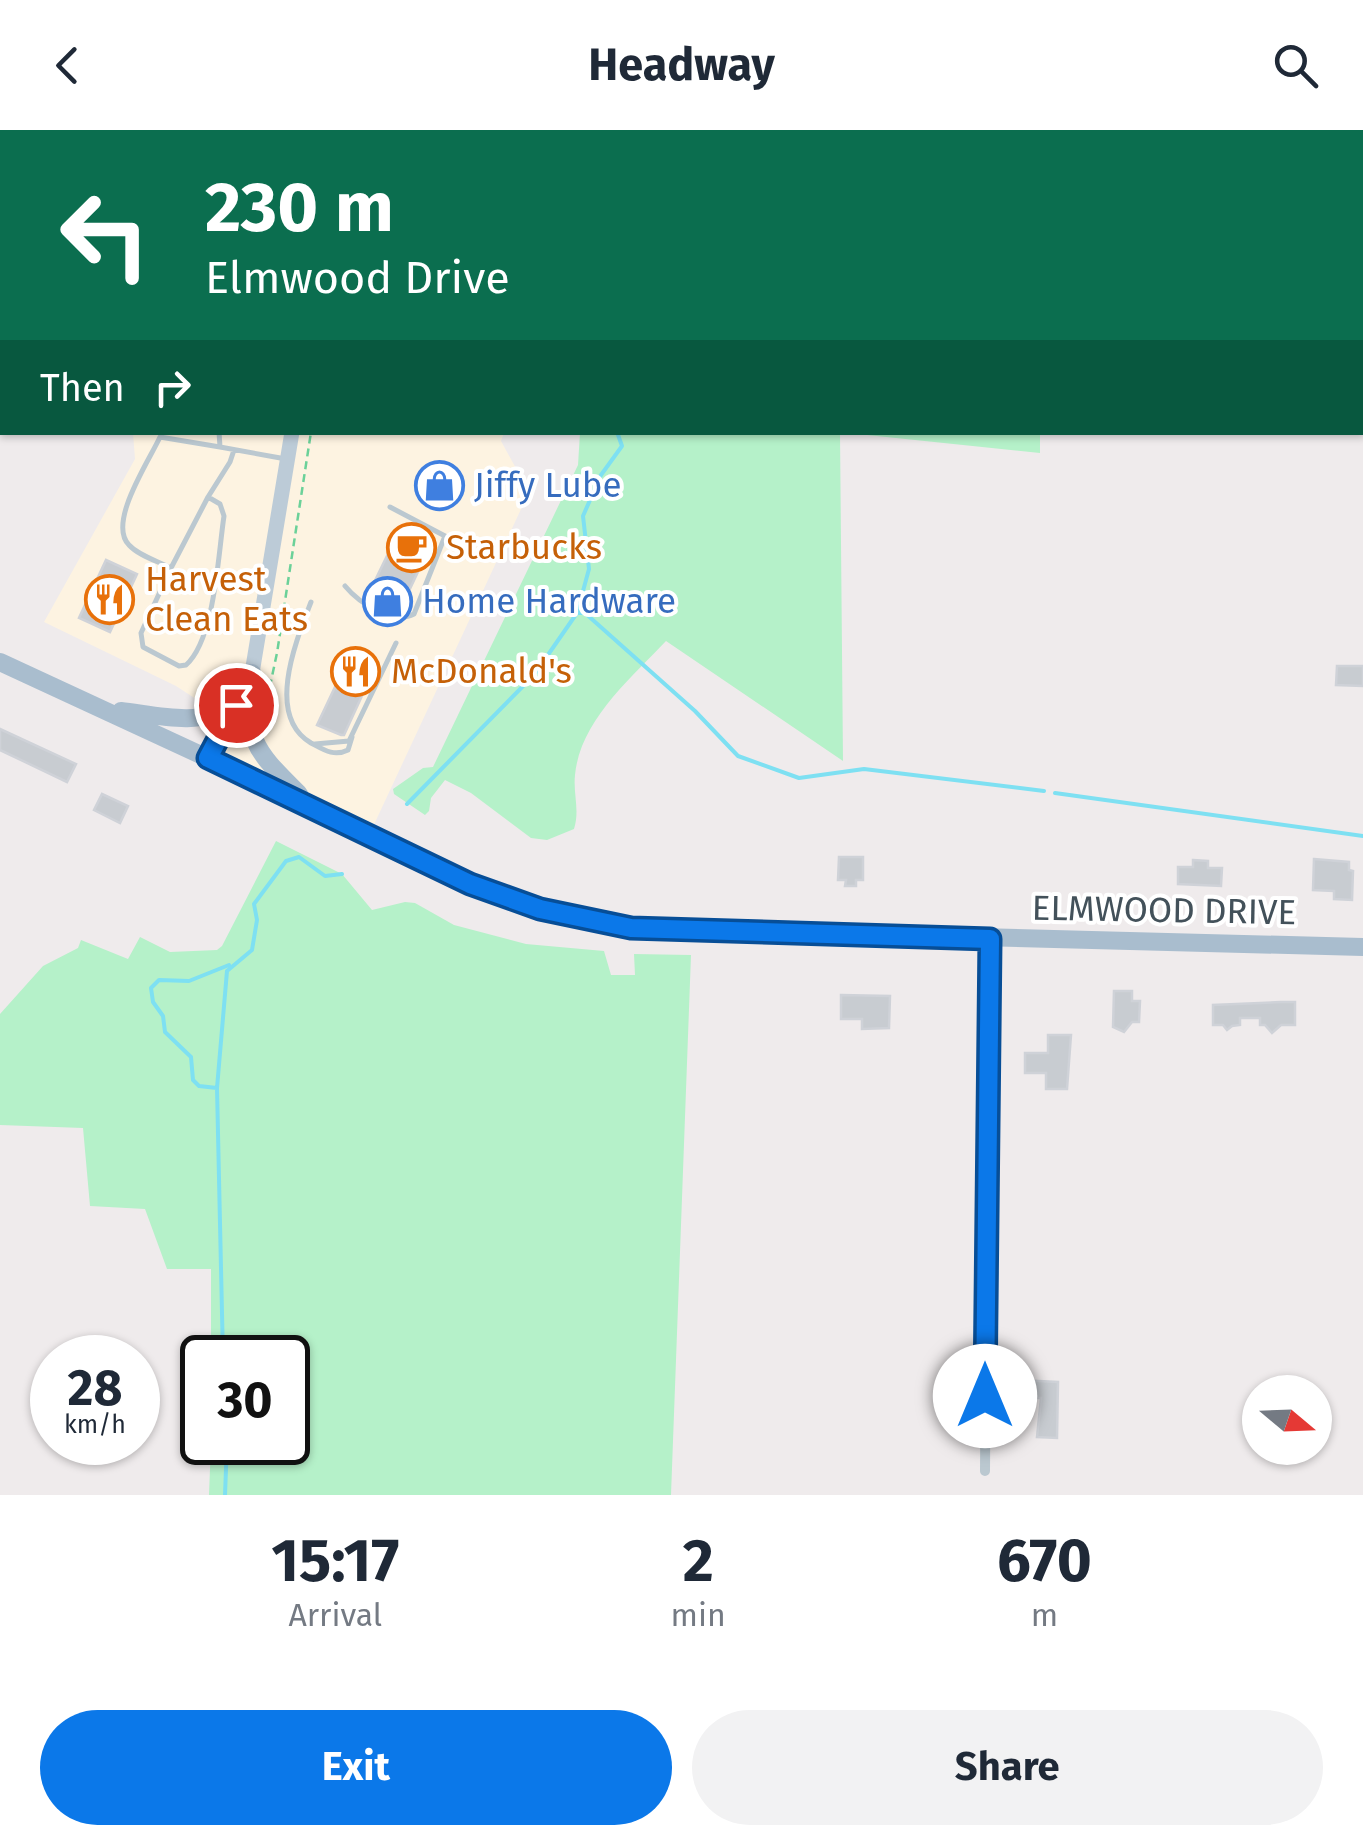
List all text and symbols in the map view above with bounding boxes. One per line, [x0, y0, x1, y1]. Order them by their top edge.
icon: back [40, 38, 95, 93]
text: Headway [588, 38, 775, 92]
icon: search [1268, 38, 1323, 93]
text: 230 m [205, 166, 394, 250]
icon: left [40, 170, 170, 300]
text: Elmwood Drive [205, 251, 510, 305]
icon: right [145, 360, 200, 415]
text: Then [40, 365, 125, 411]
shop icon: Jiffy Lube [413, 459, 465, 511]
place label: Jiffy Lube [474, 464, 622, 506]
cafe icon: Starbucks [385, 521, 437, 573]
place label: Starbucks [446, 526, 602, 568]
place label: Harvest Clean Eats [145, 558, 308, 640]
restaurant icon: Harvest Clean Eats [84, 573, 136, 625]
shop icon: Home Hardware [361, 575, 413, 627]
place label: Home Hardware [422, 580, 676, 622]
restaurant icon: McDonald's [330, 645, 382, 697]
place label: McDonald's [391, 650, 572, 692]
pin [194, 663, 279, 748]
icon: arrive [209, 678, 264, 733]
street label: ELMWOOD DRIVE [1031, 887, 1297, 933]
speed limit sign: 30 [180, 1335, 310, 1465]
position arrow [933, 1344, 1037, 1448]
text: 28 [68, 1358, 122, 1418]
north arrow [1242, 1375, 1332, 1465]
map controls [1242, 1375, 1332, 1465]
text: km/h [64, 1410, 126, 1440]
text: 15:17 [271, 1525, 399, 1597]
text: 2 [683, 1525, 714, 1597]
text: 670 [997, 1525, 1092, 1597]
text: Arrival [288, 1596, 382, 1634]
text: min [671, 1596, 726, 1634]
text: m [1031, 1596, 1058, 1634]
button: Exit [40, 1710, 672, 1825]
button: Share [692, 1710, 1323, 1825]

